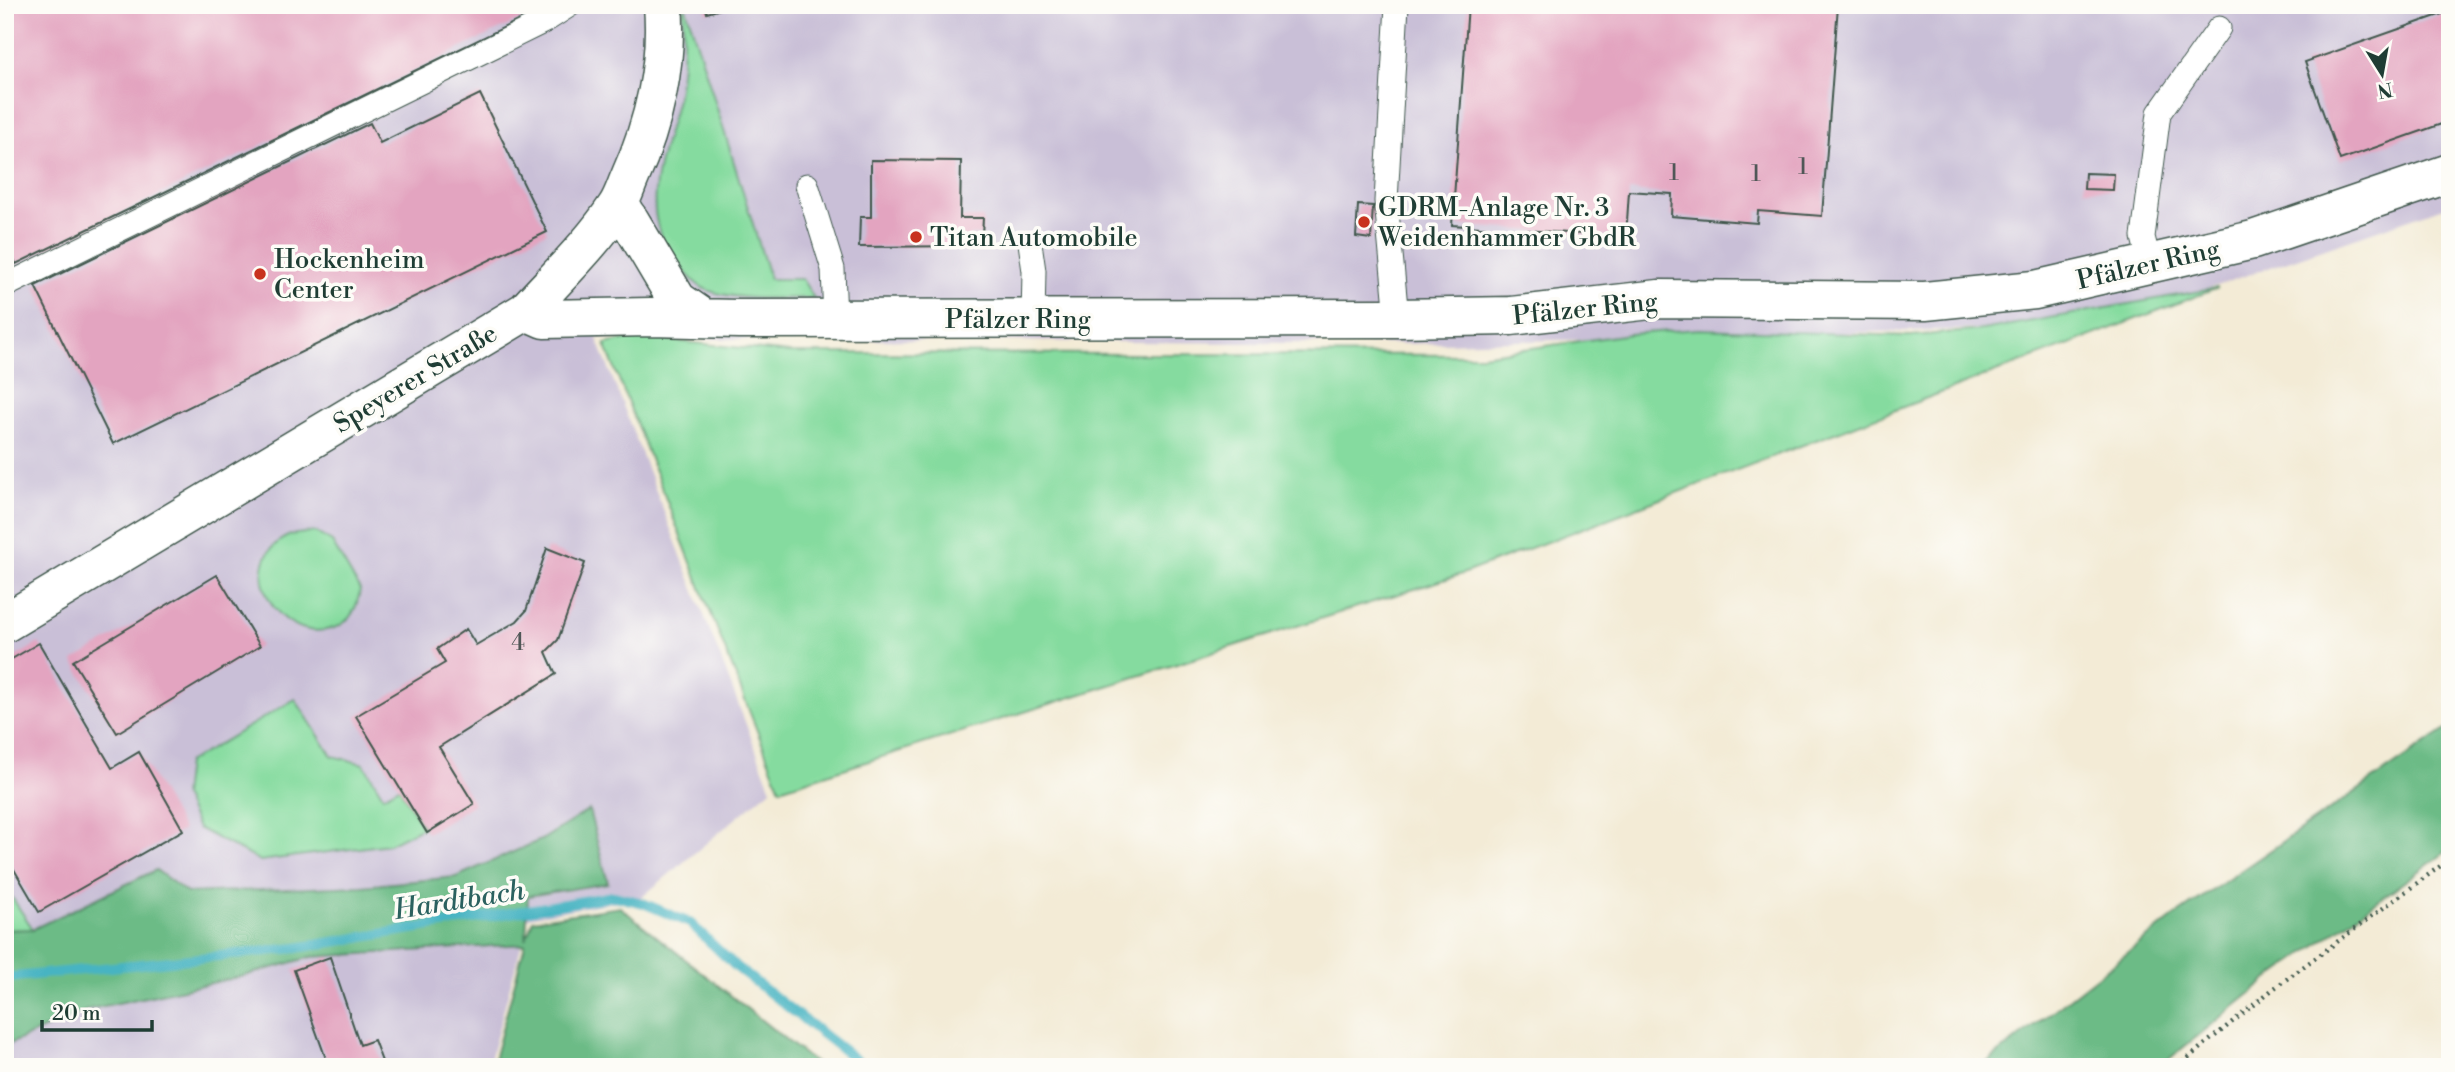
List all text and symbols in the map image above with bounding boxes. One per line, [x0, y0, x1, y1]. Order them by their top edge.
north arrow [2346, 38, 2416, 108]
text: N [2375, 76, 2395, 103]
house number: 1 [1798, 153, 1808, 181]
house number: 1 [1669, 159, 1679, 187]
house number: 1 [1751, 160, 1761, 188]
place label: GDRM-Anlage Nr. 3 Weidenhammer GbdR [1377, 192, 1637, 254]
marker: GDRM-Anlage Nr. 3 Weidenhammer GbdR [1356, 214, 1372, 230]
place label: Titan Automobile [930, 222, 1138, 254]
marker: Titan Automobile [908, 229, 924, 245]
street label: Pfälzer Ring [2074, 233, 2223, 297]
place label: Hockenheim Center [274, 244, 425, 306]
marker: Hockenheim Center [252, 266, 268, 282]
street label: Pfälzer Ring [1511, 285, 1660, 333]
street label: Pfälzer Ring [945, 304, 1091, 336]
street label: Speyerer Straße [328, 317, 503, 440]
house number: 4 [511, 629, 525, 657]
water label: Hardtbach [390, 873, 528, 928]
scale bar [42, 988, 152, 1032]
text: 20 m [52, 1001, 101, 1027]

